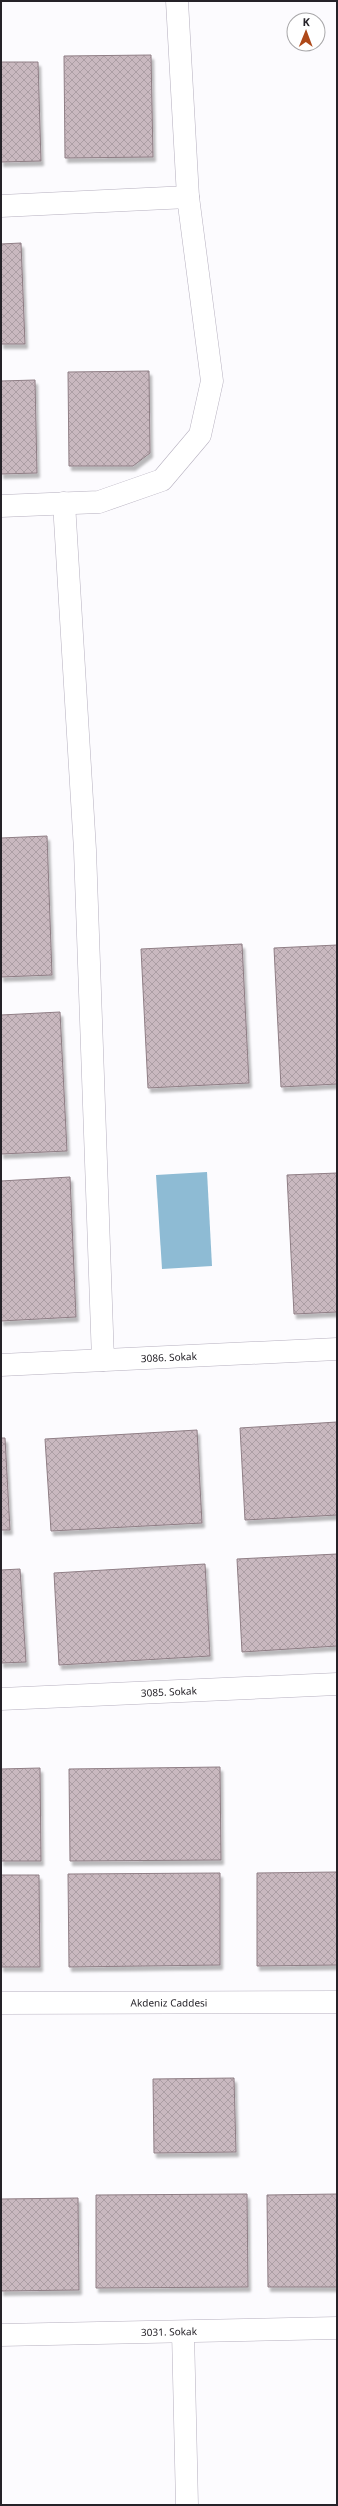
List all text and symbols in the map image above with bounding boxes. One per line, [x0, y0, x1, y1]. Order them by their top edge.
north arrow [286, 12, 326, 52]
text: K [302, 14, 311, 29]
street label: 3086. Sokak [140, 1349, 198, 1365]
street label: 3085. Sokak [140, 1683, 198, 1700]
street label: Akdeniz Caddesi [131, 1995, 207, 2010]
street label: 3031. Sokak [141, 2324, 198, 2339]

